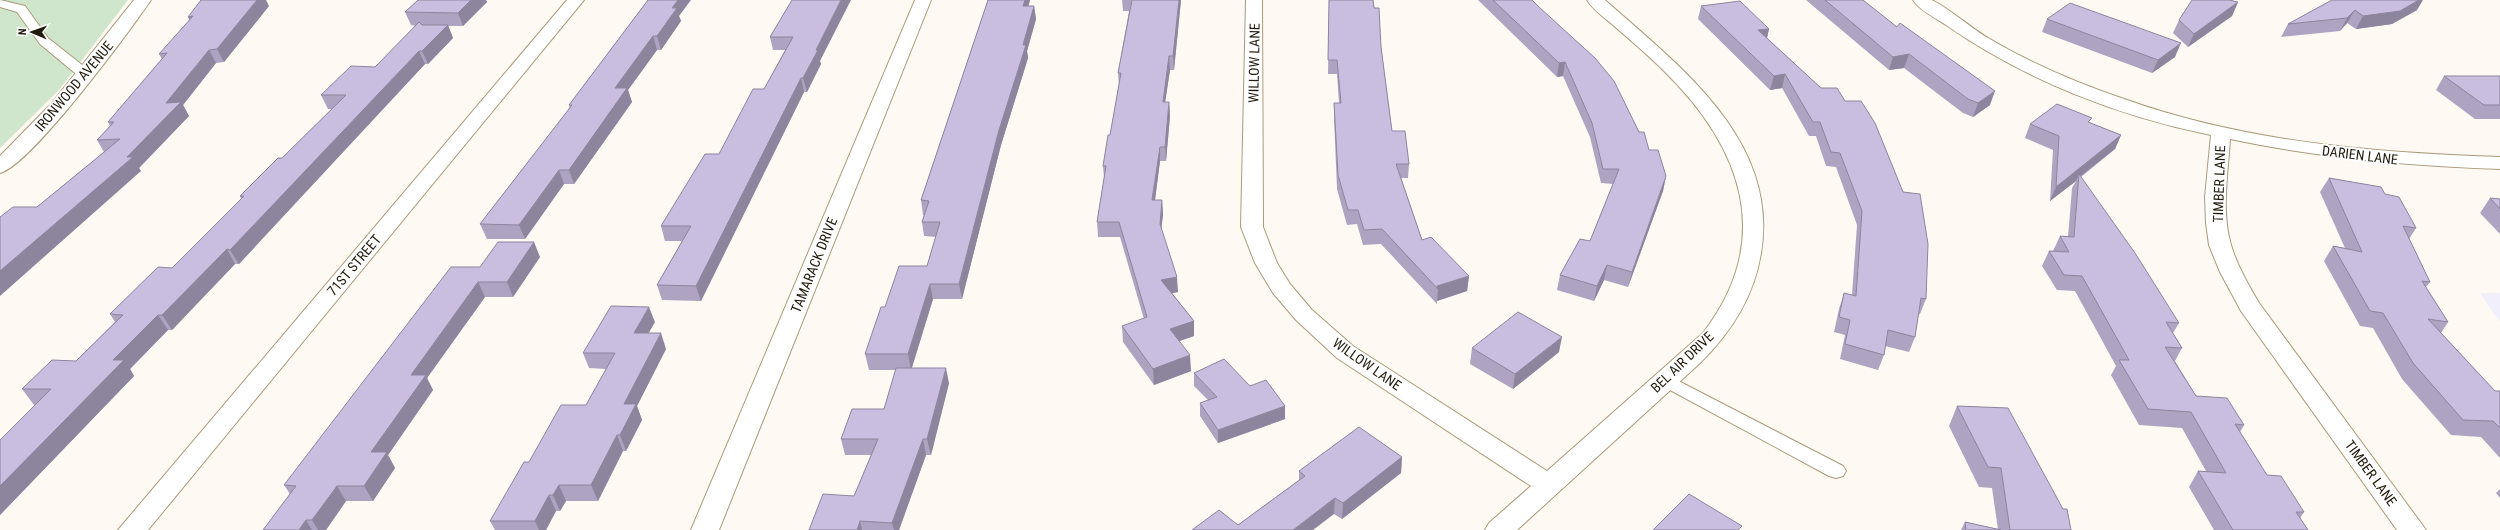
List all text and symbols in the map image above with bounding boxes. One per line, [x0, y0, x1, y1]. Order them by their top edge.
north arrow [12, 12, 52, 52]
street label: WILLOW LANE [1245, 23, 1263, 103]
text: N [16, 28, 29, 35]
street label: IRONWOOD AVENUE [32, 38, 116, 134]
street label: DARIEN LANE [2321, 142, 2399, 168]
street label: TIMBER LANE [2210, 145, 2228, 223]
street label: TAMARACK DRIVE [788, 215, 840, 315]
street label: 71ST STREET [324, 231, 384, 299]
street label: BEL AIR DRIVE [1648, 328, 1717, 396]
street label: WILLOW LANE [1330, 335, 1404, 393]
street label: TIMBER LANE [2342, 437, 2400, 509]

